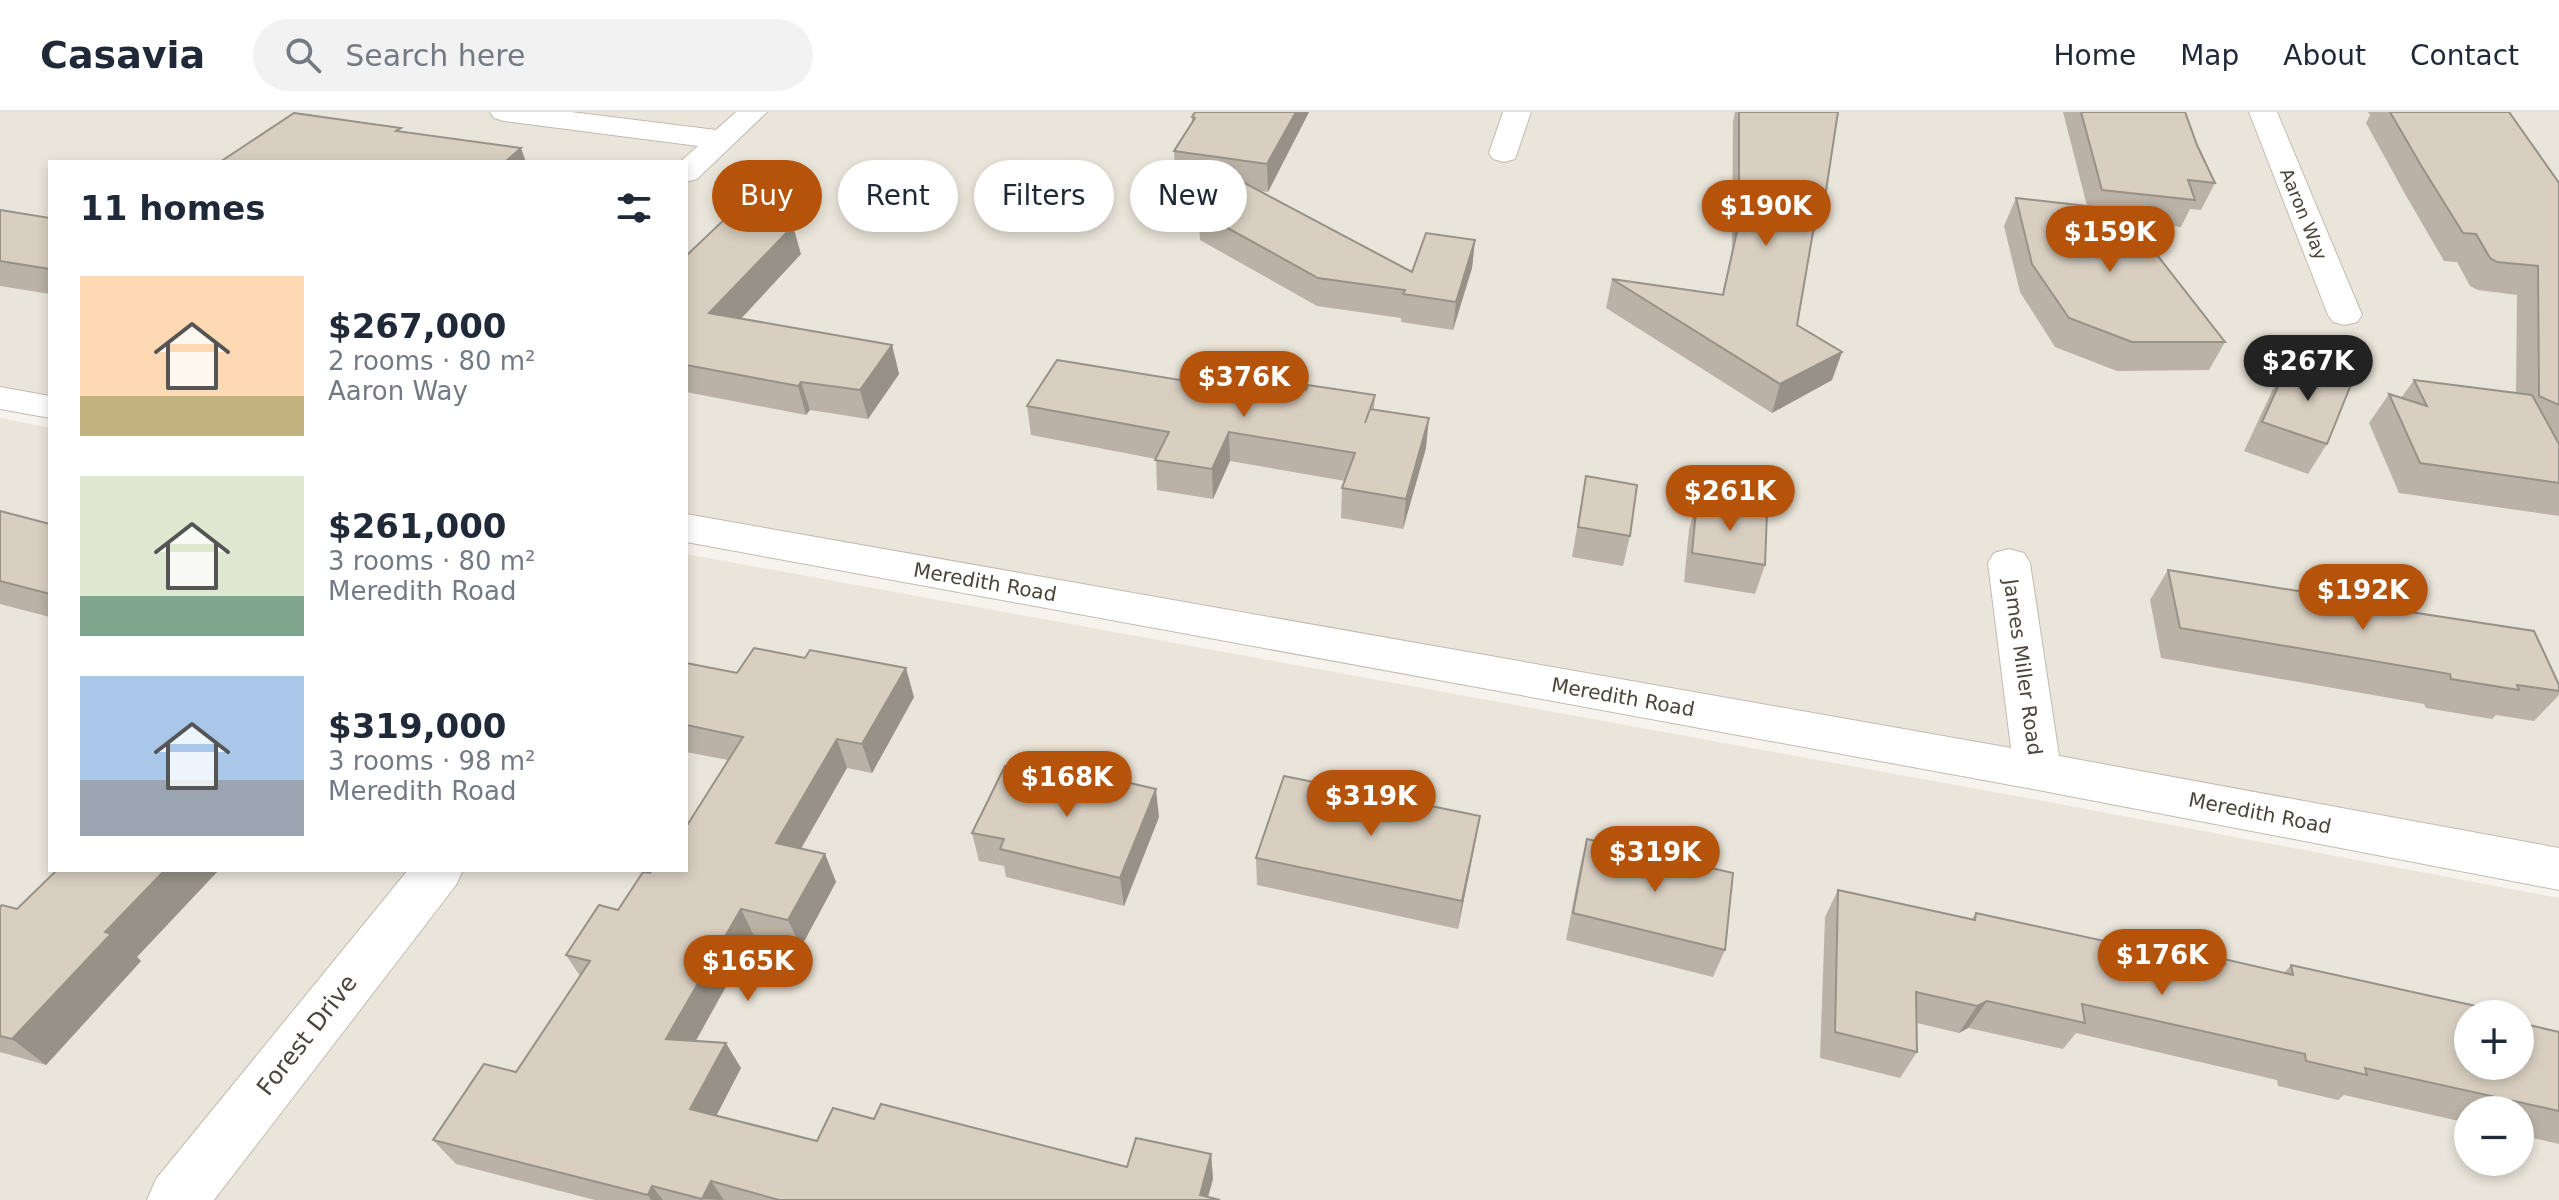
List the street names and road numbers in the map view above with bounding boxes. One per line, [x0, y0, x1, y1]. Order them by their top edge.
street label: Aaron Way [2276, 165, 2332, 263]
street label: Meredith Road [912, 558, 1058, 606]
street label: James Miller Road [1998, 575, 2047, 757]
street label: Meredith Road [1550, 673, 1696, 721]
street label: Meredith Road [2187, 787, 2333, 839]
street label: Forest Drive [251, 969, 363, 1101]

